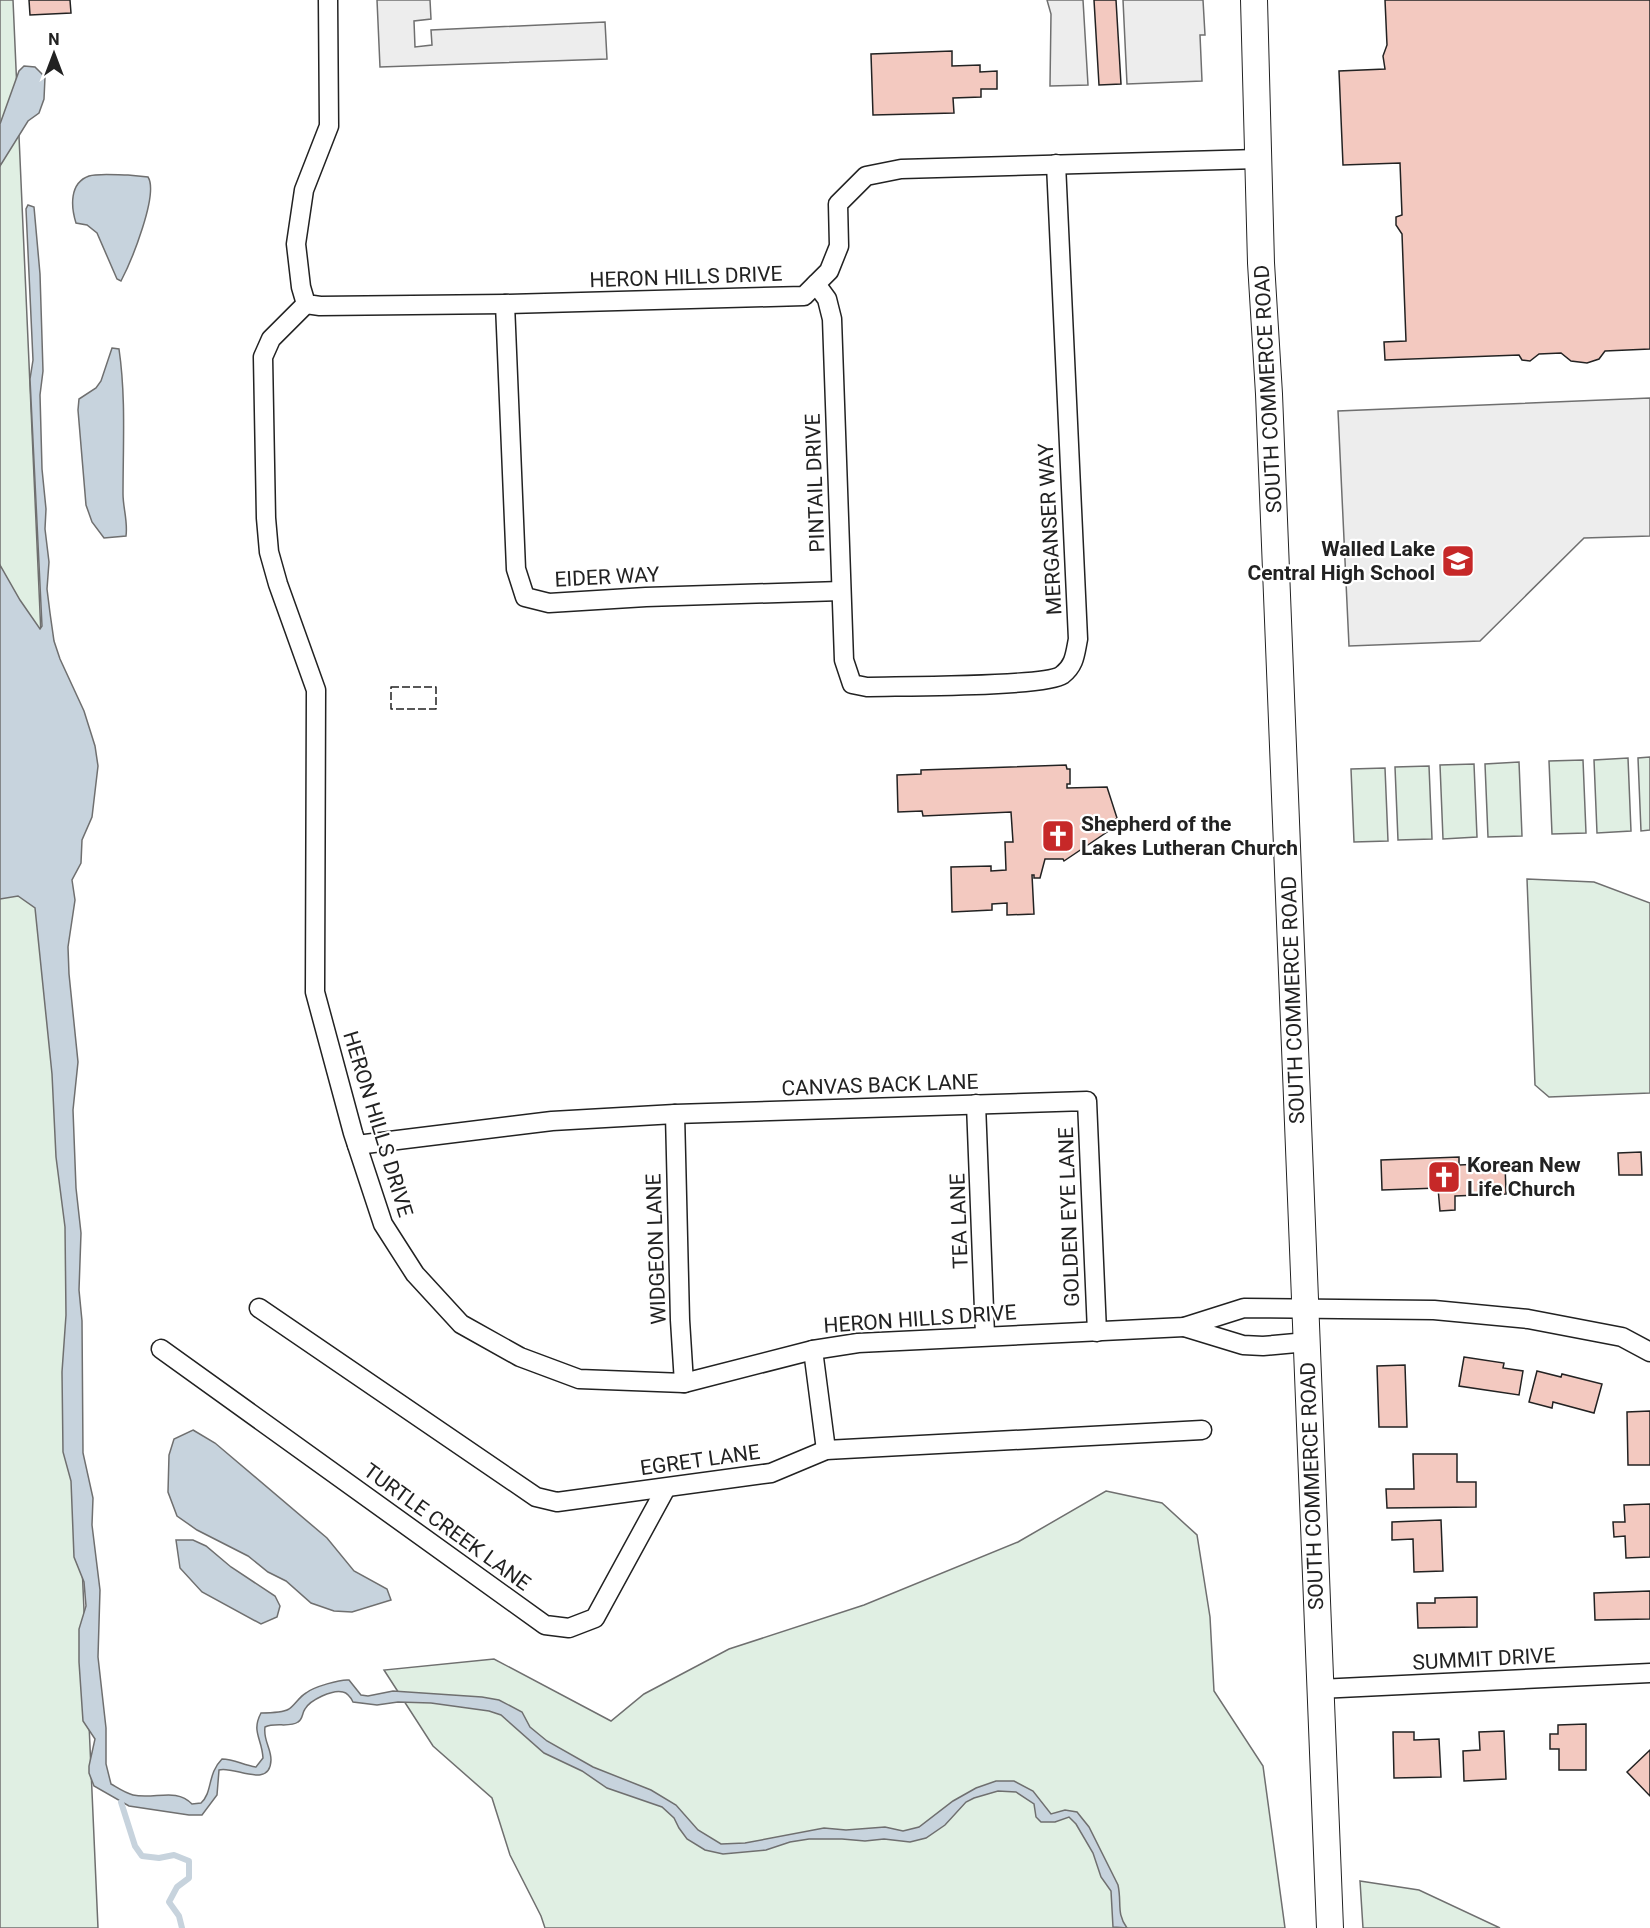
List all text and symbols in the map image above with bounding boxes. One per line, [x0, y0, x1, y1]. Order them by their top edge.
north arrow [24, 24, 84, 84]
text: N [48, 30, 60, 49]
street label: HERON HILLS DRIVE [589, 262, 783, 292]
street label: SOUTH COMMERCE ROAD [1250, 264, 1286, 514]
street label: PINTAIL DRIVE [801, 413, 829, 553]
street label: MERGANSER WAY [1033, 442, 1066, 616]
place label: Walled Lake Central High School [1247, 537, 1435, 585]
school or university icon: Walled Lake Central High School [1440, 543, 1476, 579]
street label: EIDER WAY [554, 562, 660, 592]
place label: Shepherd of the Lakes Lutheran Church [1081, 812, 1298, 860]
church icon: Shepherd of the Lakes Lutheran Church [1040, 818, 1076, 854]
street label: SOUTH COMMERCE ROAD [1277, 875, 1309, 1125]
street label: HERON HILLS DRIVE [338, 1028, 418, 1220]
street label: CANVAS BACK LANE [781, 1070, 979, 1100]
street label: GOLDEN EYE LANE [1054, 1127, 1084, 1307]
place label: Korean New Life Church [1467, 1153, 1581, 1201]
church icon: Korean New Life Church [1426, 1159, 1462, 1195]
street label: WIDGEON LANE [641, 1173, 671, 1325]
street label: TEA LANE [945, 1173, 973, 1269]
street label: HERON HILLS DRIVE [823, 1300, 1017, 1338]
street label: SOUTH COMMERCE ROAD [1296, 1361, 1328, 1611]
street label: EGRET LANE [639, 1440, 762, 1480]
street label: TURTLE CREEK LANE [359, 1458, 535, 1596]
street label: SUMMIT DRIVE [1412, 1643, 1556, 1675]

